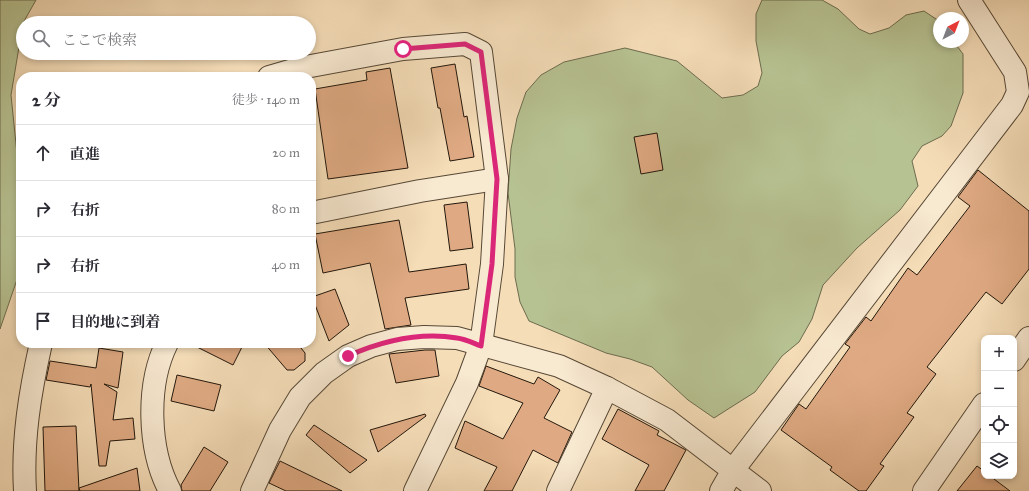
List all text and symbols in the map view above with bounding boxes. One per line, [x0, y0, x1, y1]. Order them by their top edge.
north arrow [933, 12, 969, 48]
search box [16, 16, 316, 60]
icon: search [30, 27, 52, 49]
text: ここで検索 [62, 31, 137, 49]
route start [394, 40, 412, 58]
text: 2 分 [32, 90, 61, 111]
text: 徒歩 · 140 m [232, 92, 300, 108]
icon: ahead [32, 142, 54, 164]
text: 直進 [70, 145, 100, 163]
text: 20 m [272, 145, 300, 161]
icon: right [32, 198, 54, 220]
text: 右折 [70, 201, 100, 219]
text: 80 m [272, 201, 300, 217]
icon: right [32, 254, 54, 276]
text: 右折 [70, 257, 100, 275]
text: 40 m [271, 257, 300, 273]
icon: arrive [32, 310, 54, 332]
text: 目的地に到着 [70, 313, 160, 331]
map controls [981, 335, 1017, 479]
button: + [981, 335, 1017, 371]
route end [339, 347, 357, 365]
button: − [981, 371, 1017, 407]
button: locate [981, 407, 1017, 443]
button: layers [981, 443, 1017, 479]

